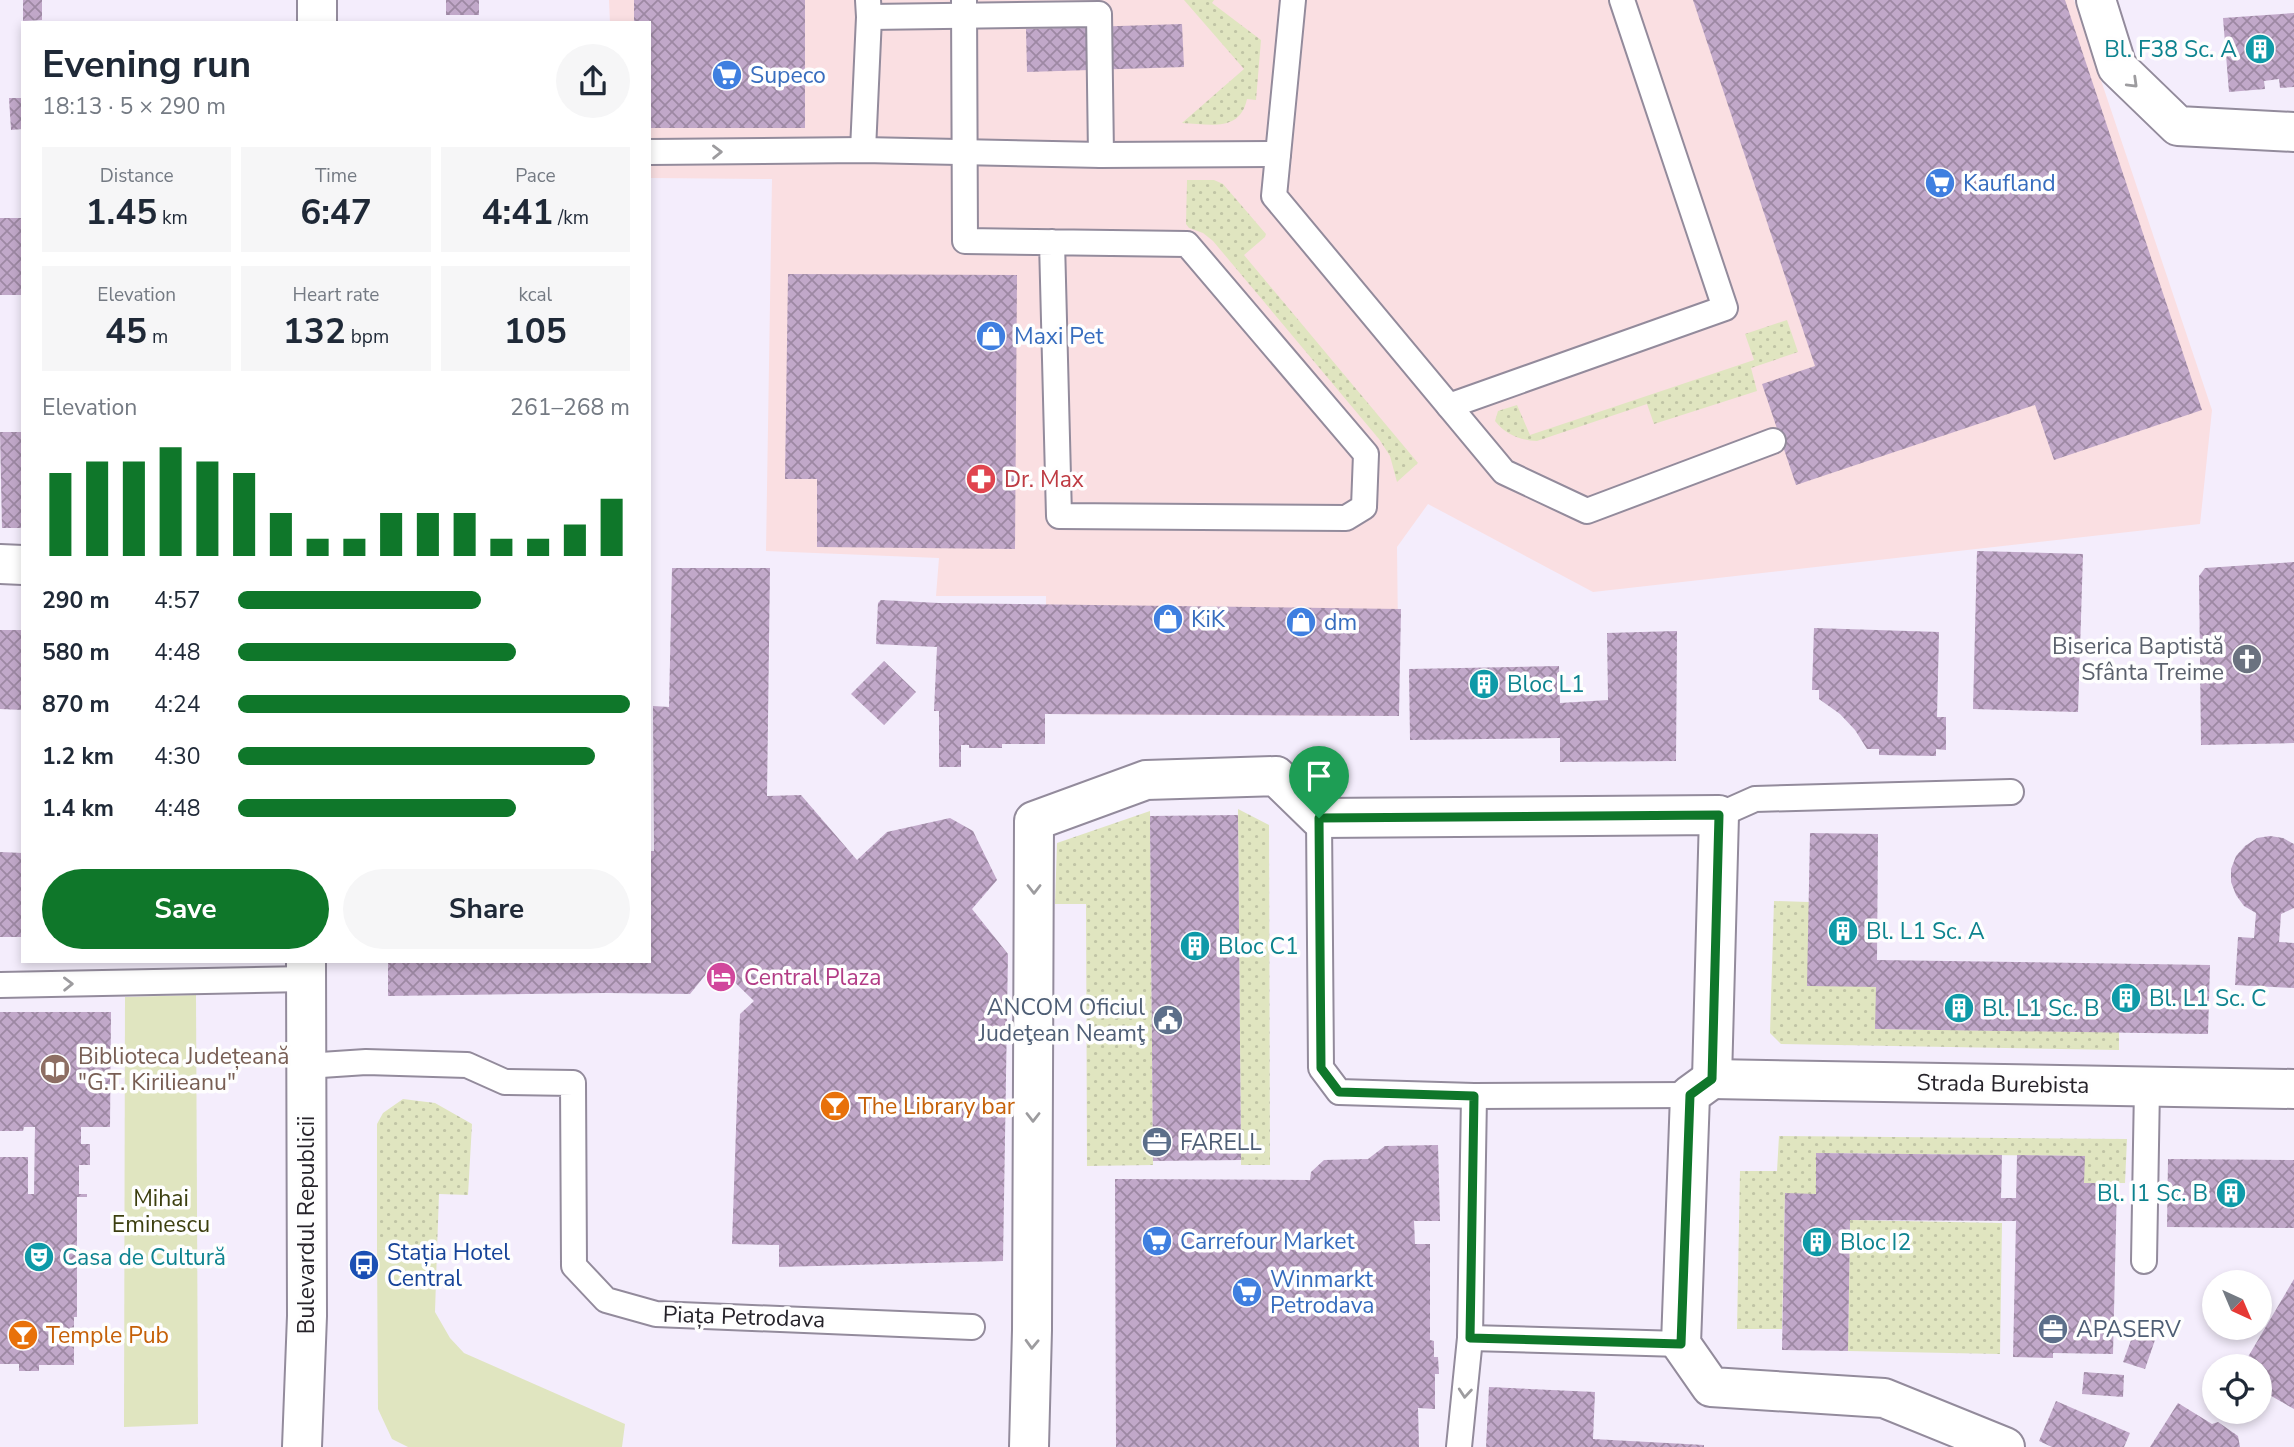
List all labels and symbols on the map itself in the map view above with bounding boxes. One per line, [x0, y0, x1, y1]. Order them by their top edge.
building icon: Bl. F38 Sc. A [2243, 32, 2277, 66]
place label: Bl. F38 Sc. A [2104, 34, 2237, 65]
supermarket icon: Supeco [710, 58, 744, 92]
place label: Supeco [750, 60, 826, 91]
one-way arrow [2125, 74, 2138, 87]
one-way arrow [712, 144, 723, 159]
supermarket icon: Kaufland [1923, 166, 1957, 200]
place label: Kaufland [1963, 168, 2056, 199]
shop icon: Maxi Pet [974, 319, 1008, 353]
place label: Maxi Pet [1014, 321, 1104, 352]
pharmacy icon: Dr. Max [964, 462, 998, 496]
place label: Dr. Max [1004, 464, 1084, 495]
shop icon: KiK [1151, 602, 1185, 636]
place label: KiK [1191, 604, 1226, 635]
shop icon: dm [1284, 605, 1318, 639]
place label: dm [1324, 607, 1357, 638]
place label: Biserica Baptistă Sfânta Treime [2052, 631, 2224, 688]
church icon: Biserica Baptistă Sfânta Treime [2230, 642, 2264, 676]
building icon: Bloc L1 [1467, 667, 1501, 701]
place label: Bloc L1 [1507, 669, 1585, 700]
pin [1289, 746, 1349, 818]
one-way arrow [1026, 885, 1042, 895]
building icon: Bl. L1 Sc. A [1826, 914, 1860, 948]
place label: Bl. L1 Sc. A [1866, 916, 1985, 947]
building icon: Bloc C1 [1178, 929, 1212, 963]
place label: Bloc C1 [1218, 931, 1299, 962]
hotel icon: Central Plaza [704, 960, 738, 994]
place label: Central Plaza [744, 962, 881, 993]
one-way arrow [63, 976, 74, 992]
building icon: Bl. L1 Sc. C [2109, 981, 2143, 1015]
place label: Bl. L1 Sc. C [2149, 983, 2267, 1014]
building icon: Bl. L1 Sc. B [1942, 991, 1976, 1025]
place label: ANCOM Oficiul Judeţean Neamţ [977, 992, 1146, 1049]
place label: Bl. L1 Sc. B [1982, 993, 2100, 1024]
public building icon: ANCOM Oficiul Judeţean Neamţ [1151, 1003, 1185, 1037]
place label: Biblioteca Județeană "G.T. Kirilieanu" [78, 1041, 290, 1098]
library icon: Biblioteca Județeană "G.T. Kirilieanu" [38, 1052, 72, 1086]
street label: Strada Burebista [1916, 1067, 2090, 1101]
bar icon: The Library bar [818, 1089, 852, 1123]
place label: The Library bar [858, 1091, 1016, 1122]
one-way arrow [1025, 1112, 1041, 1123]
street label: Bulevardul Republicii [291, 1116, 322, 1334]
office icon: FARELL [1140, 1125, 1174, 1159]
place label: FARELL [1180, 1127, 1262, 1158]
building icon: Bl. I1 Sc. B [2214, 1176, 2248, 1210]
place label: Bl. I1 Sc. B [2097, 1178, 2208, 1209]
park label: Mihai Eminescu [112, 1183, 210, 1240]
supermarket icon: Carrefour Market [1140, 1224, 1174, 1258]
building icon: Bloc I2 [1800, 1225, 1834, 1259]
place label: Carrefour Market [1180, 1226, 1356, 1257]
place label: Bloc I2 [1840, 1227, 1911, 1258]
place label: Stația Hotel Central [387, 1237, 510, 1294]
theatre icon: Casa de Cultură [22, 1240, 56, 1274]
place label: Casa de Cultură [62, 1242, 226, 1273]
bus stop icon: Stația Hotel Central [347, 1248, 381, 1282]
place label: Winmarkt Petrodava [1270, 1264, 1375, 1321]
north arrow [2202, 1270, 2272, 1340]
supermarket icon: Winmarkt Petrodava [1230, 1275, 1264, 1309]
street label: Piața Petrodava [662, 1299, 826, 1335]
office icon: APASERV [2036, 1312, 2070, 1346]
place label: APASERV [2076, 1314, 2181, 1345]
bar icon: Temple Pub [6, 1318, 40, 1352]
place label: Temple Pub [46, 1320, 169, 1351]
one-way arrow [1024, 1339, 1039, 1350]
one-way arrow [1457, 1387, 1472, 1398]

